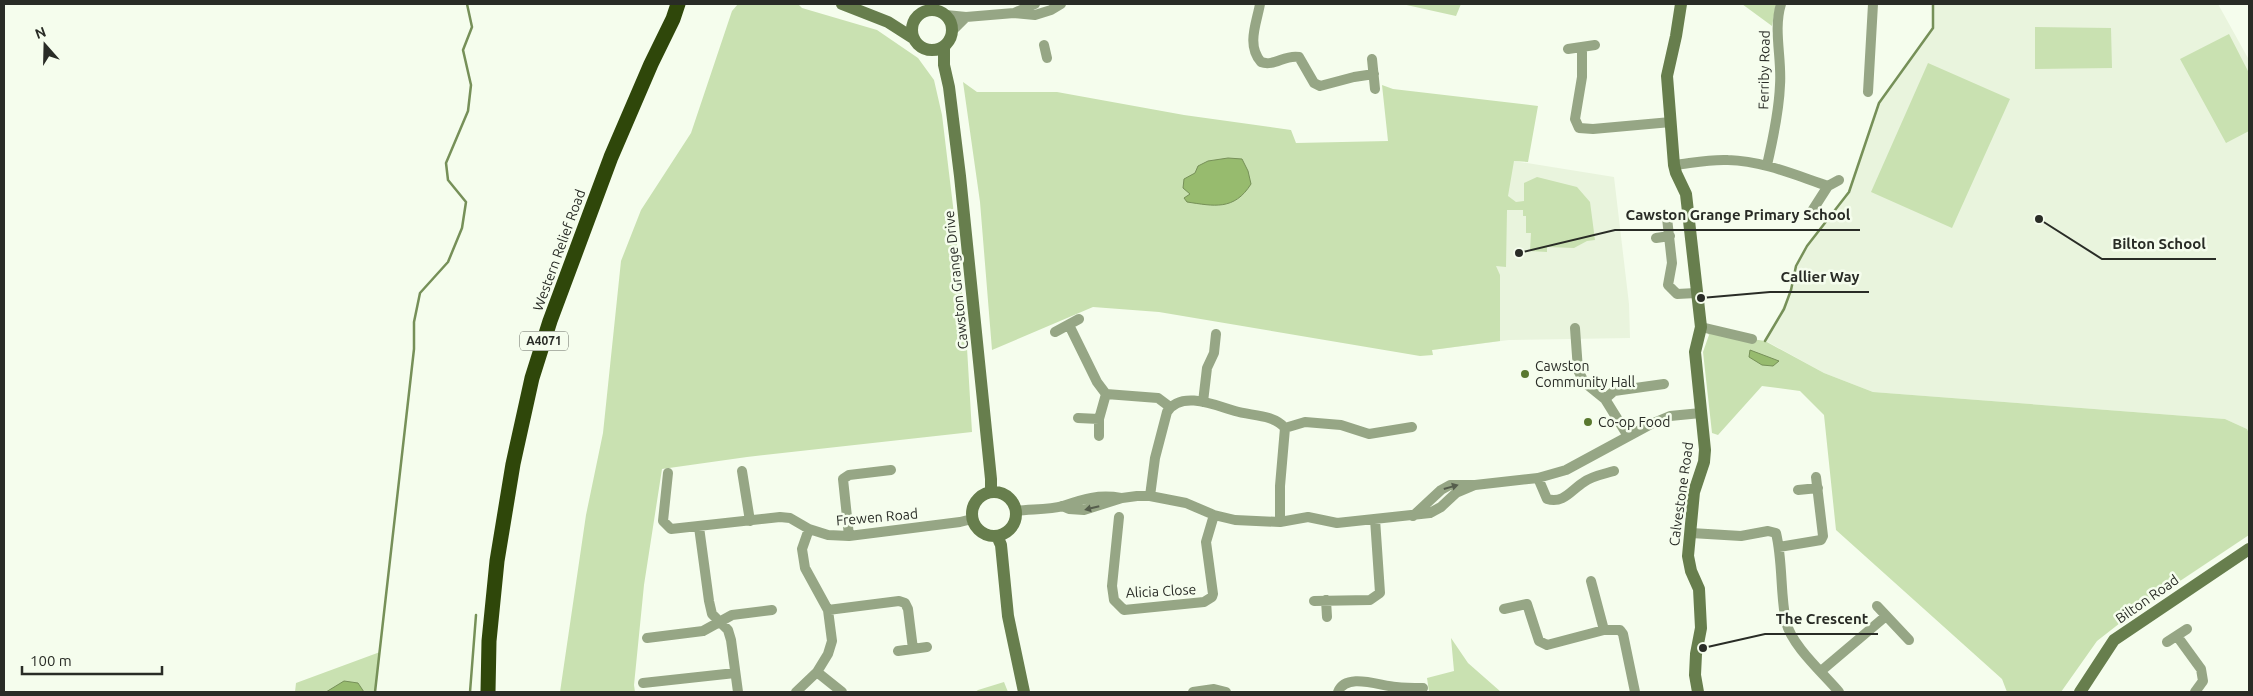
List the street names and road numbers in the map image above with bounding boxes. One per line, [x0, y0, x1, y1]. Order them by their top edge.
street label: Ferriby Road [1755, 30, 1773, 110]
street label: Western Relief Road [530, 187, 588, 313]
street label: Cawston Grange Drive [941, 210, 971, 350]
road number: A4071 [520, 332, 568, 351]
street label: Calvestone Road [1666, 441, 1696, 547]
street label: Frewen Road [835, 505, 919, 529]
street label: Bilton Road [2112, 571, 2182, 627]
street label: Alicia Close [1125, 581, 1197, 601]

